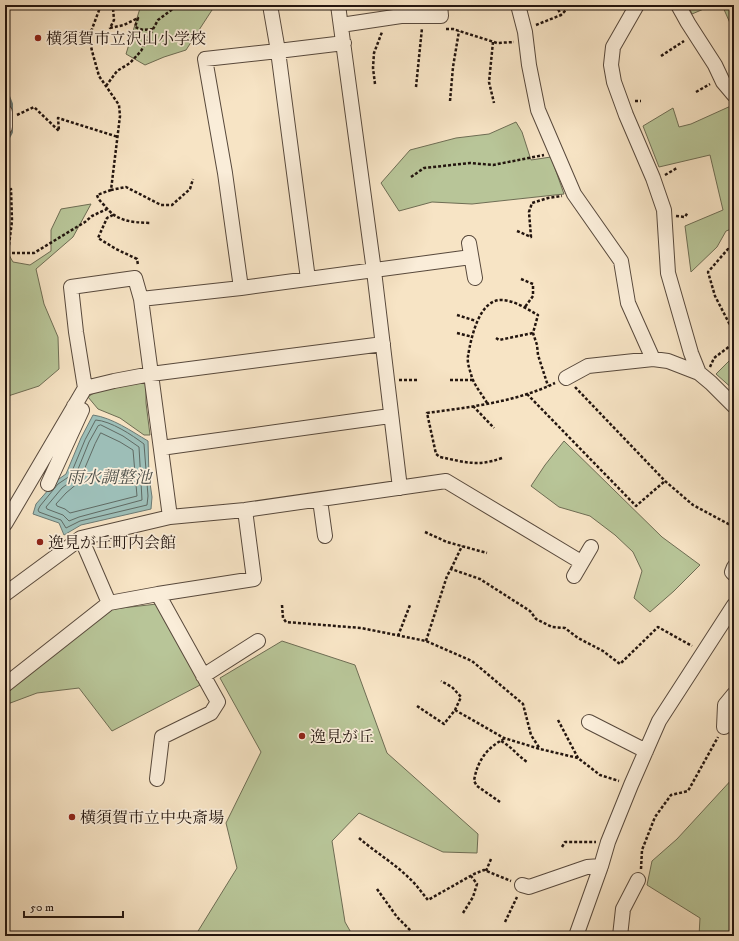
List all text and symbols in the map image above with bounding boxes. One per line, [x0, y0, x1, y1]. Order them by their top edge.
place label: 横須賀市立沢山小学校 [46, 29, 206, 49]
marker: 横須賀市立沢山小学校 [33, 33, 43, 43]
water label: 雨水調整池 [67, 467, 153, 489]
place label: 逸見が丘町内会館 [48, 533, 176, 553]
marker: 逸見が丘町内会館 [35, 537, 45, 547]
place label: 逸見が丘 [310, 727, 374, 747]
marker: 逸見が丘 [297, 731, 307, 741]
place label: 横須賀市立中央斎場 [80, 808, 224, 828]
marker: 横須賀市立中央斎場 [67, 812, 77, 822]
scale bar [24, 893, 123, 919]
text: 50 m [30, 900, 54, 915]

